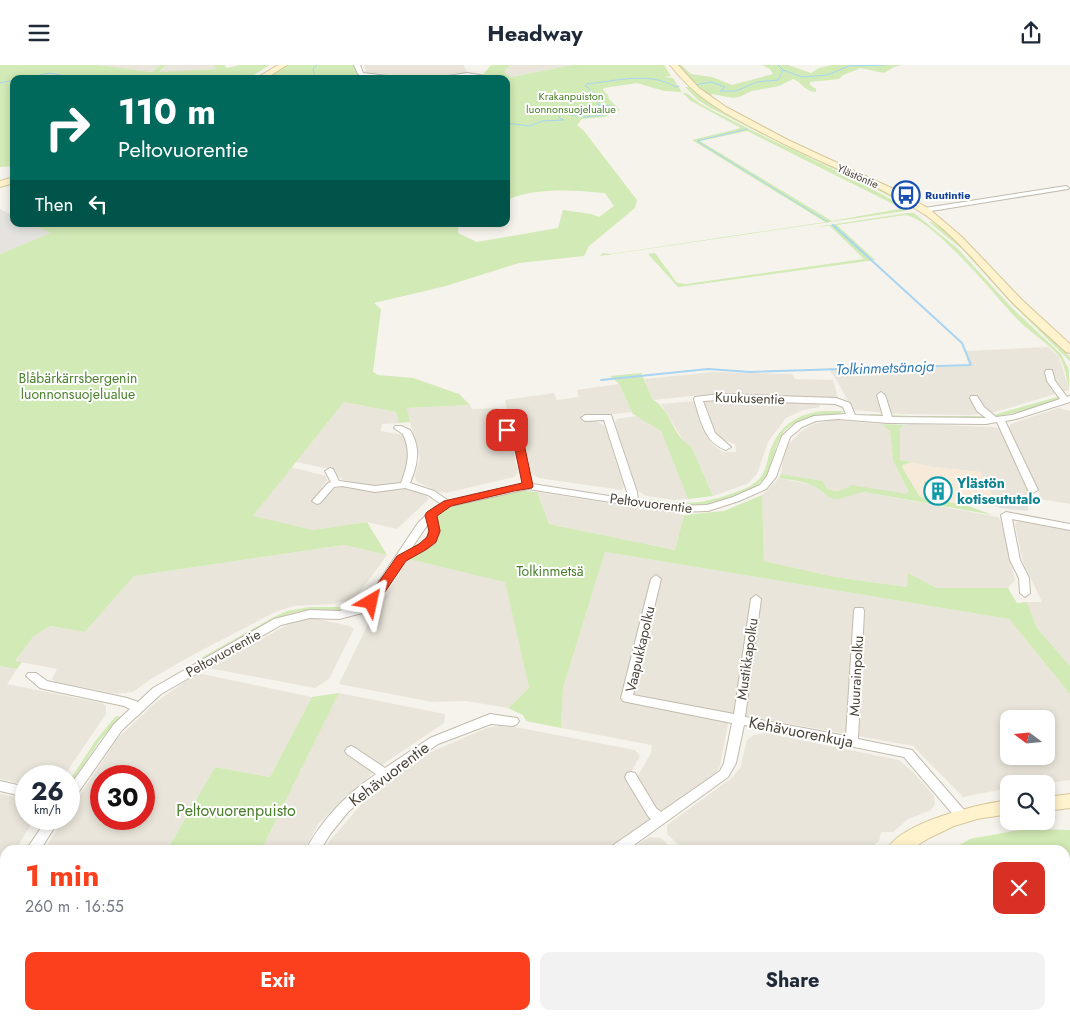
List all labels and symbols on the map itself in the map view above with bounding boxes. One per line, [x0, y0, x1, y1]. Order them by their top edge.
park label: Krakanpuiston luonnonsuojelualue [526, 88, 616, 117]
street label: Ylästöntie [835, 160, 882, 192]
bus stop icon: Ruutintie [891, 180, 921, 210]
place label: Ruutintie [925, 187, 970, 203]
water label: Tolkinmetsänoja [835, 355, 935, 381]
park label: Blåbärkärrsbergenin luonnonsuojelualue [19, 368, 137, 404]
street label: Kuukusentie [715, 387, 785, 409]
pin [486, 409, 528, 451]
place label: Ylästön kotiseututalo [956, 473, 1040, 509]
building icon: Ylästön kotiseututalo [923, 476, 953, 506]
street label: Peltovuorentie [609, 488, 693, 518]
park label: Tolkinmetsä [516, 561, 584, 581]
position arrow [344, 575, 396, 627]
street label: Vaapukkapolku [620, 604, 660, 694]
street label: Mustikkapolku [731, 617, 763, 701]
street label: Peltovuorentie [182, 624, 264, 682]
street label: Muurainpolku [844, 635, 868, 717]
north arrow [1000, 710, 1055, 765]
street label: Kehävuorenkuja [747, 711, 855, 753]
street label: Kehävuorentie [344, 736, 434, 812]
speed limit sign: 30 [90, 765, 155, 830]
park label: Peltovuorenpuisto [176, 799, 296, 822]

